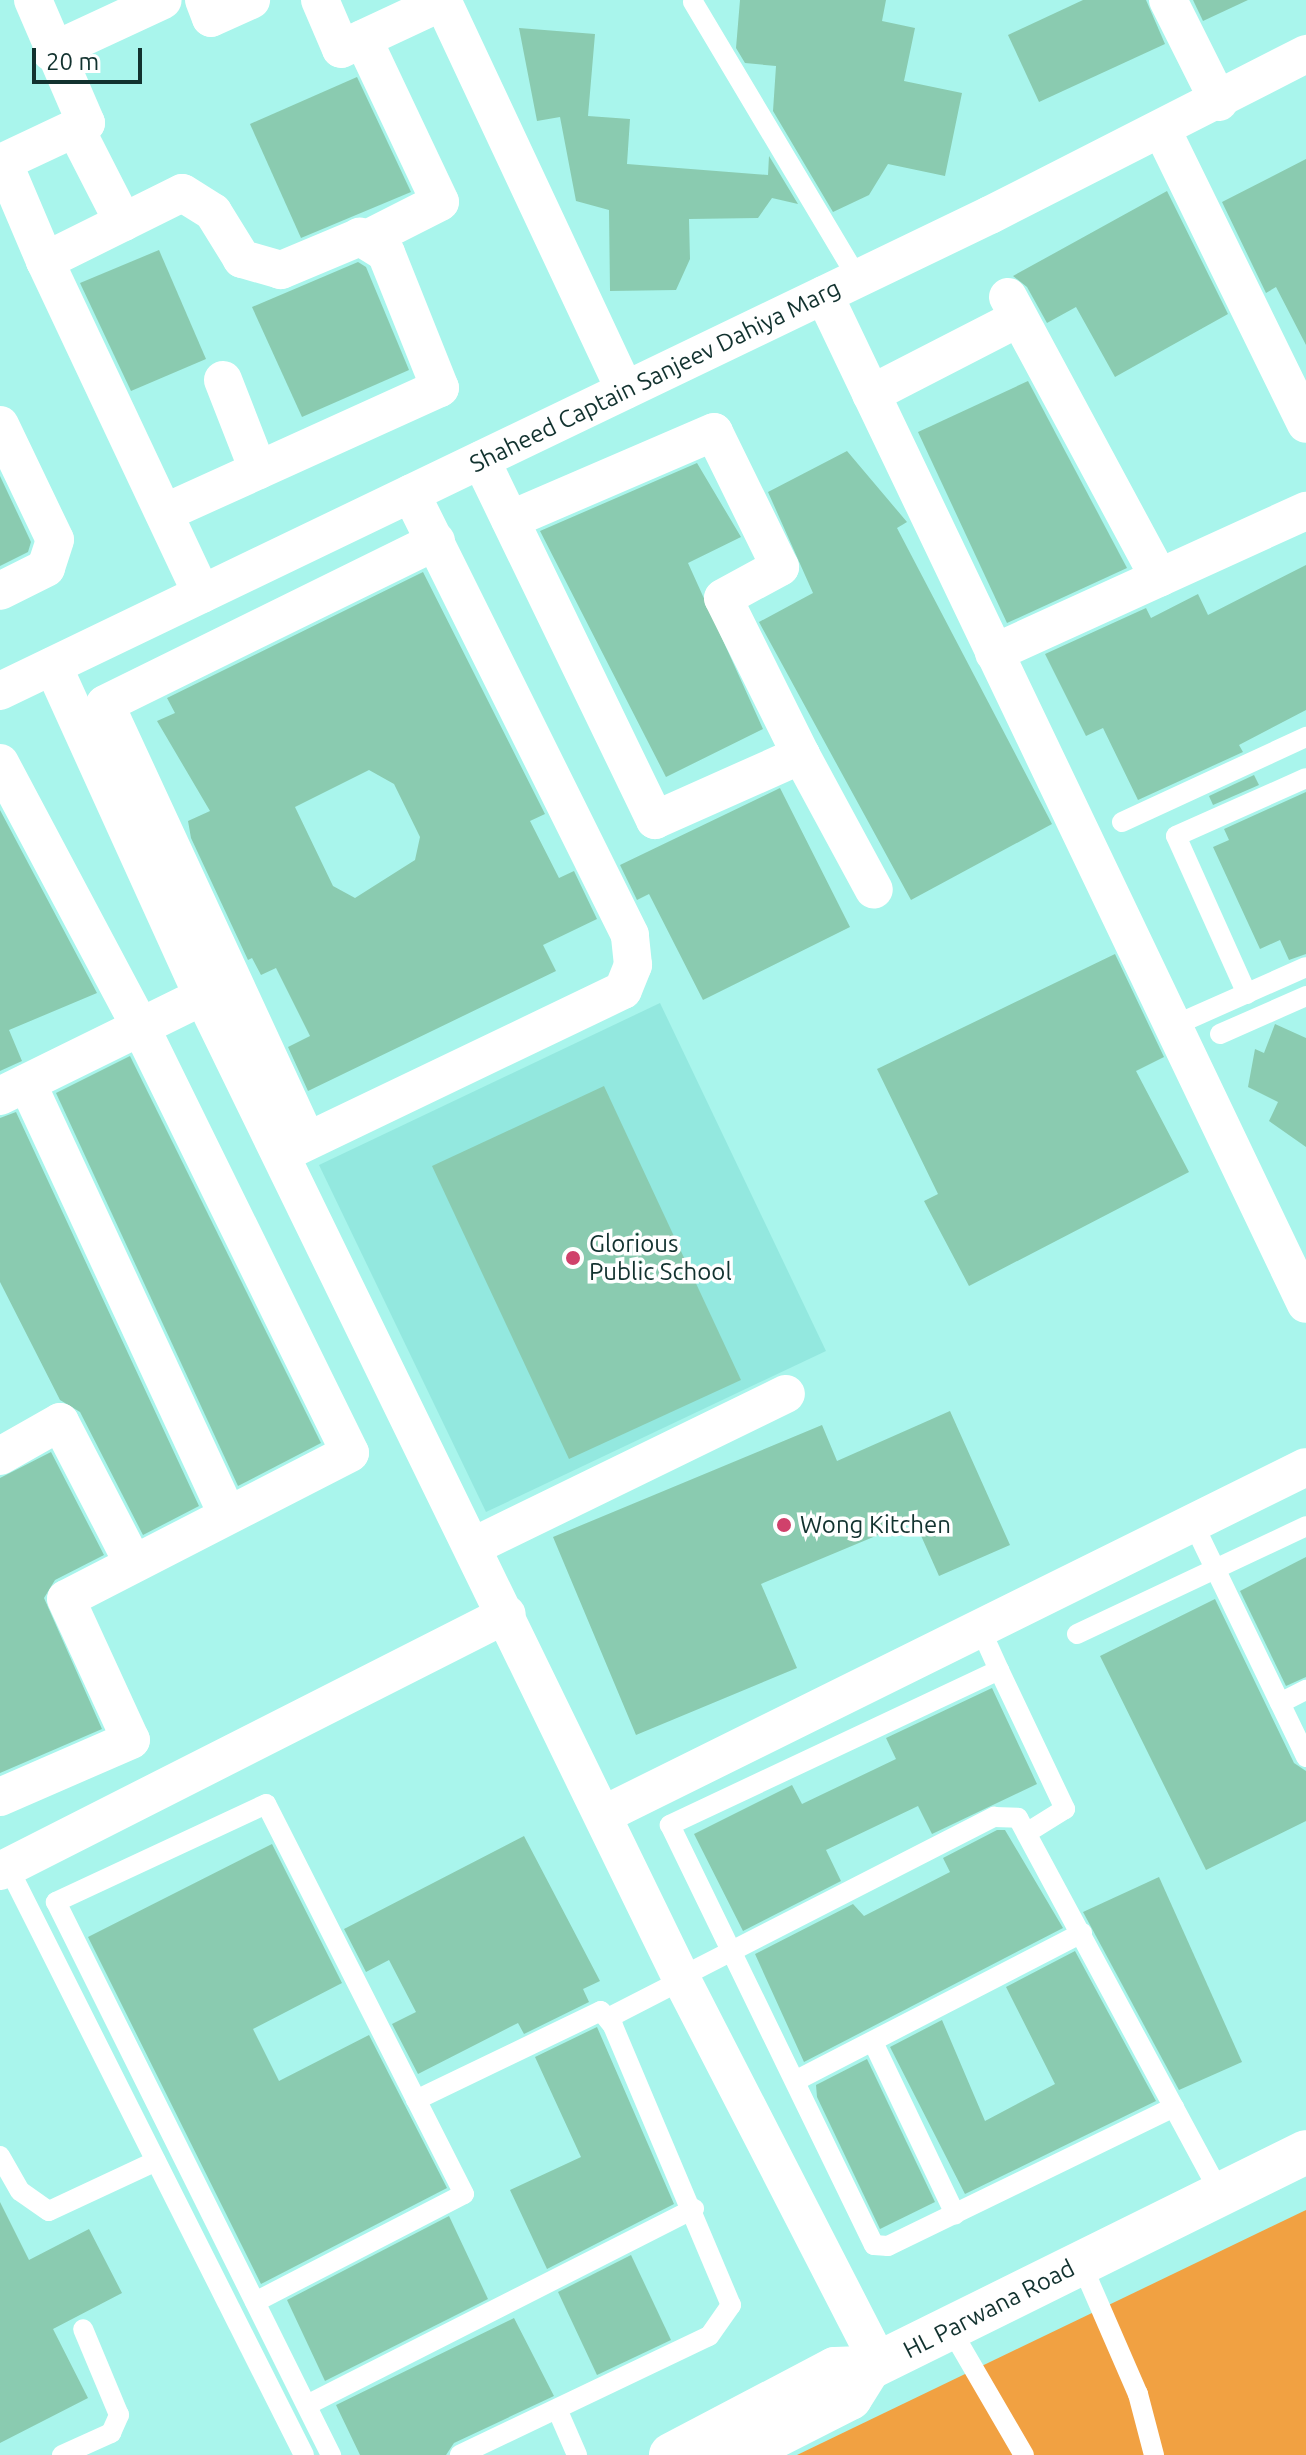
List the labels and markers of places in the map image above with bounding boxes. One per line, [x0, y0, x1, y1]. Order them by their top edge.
place label: Glorious Public School [589, 1230, 732, 1286]
marker: Glorious Public School [564, 1249, 582, 1267]
place label: Wong Kitchen [800, 1511, 951, 1539]
marker: Wong Kitchen [775, 1516, 793, 1534]

